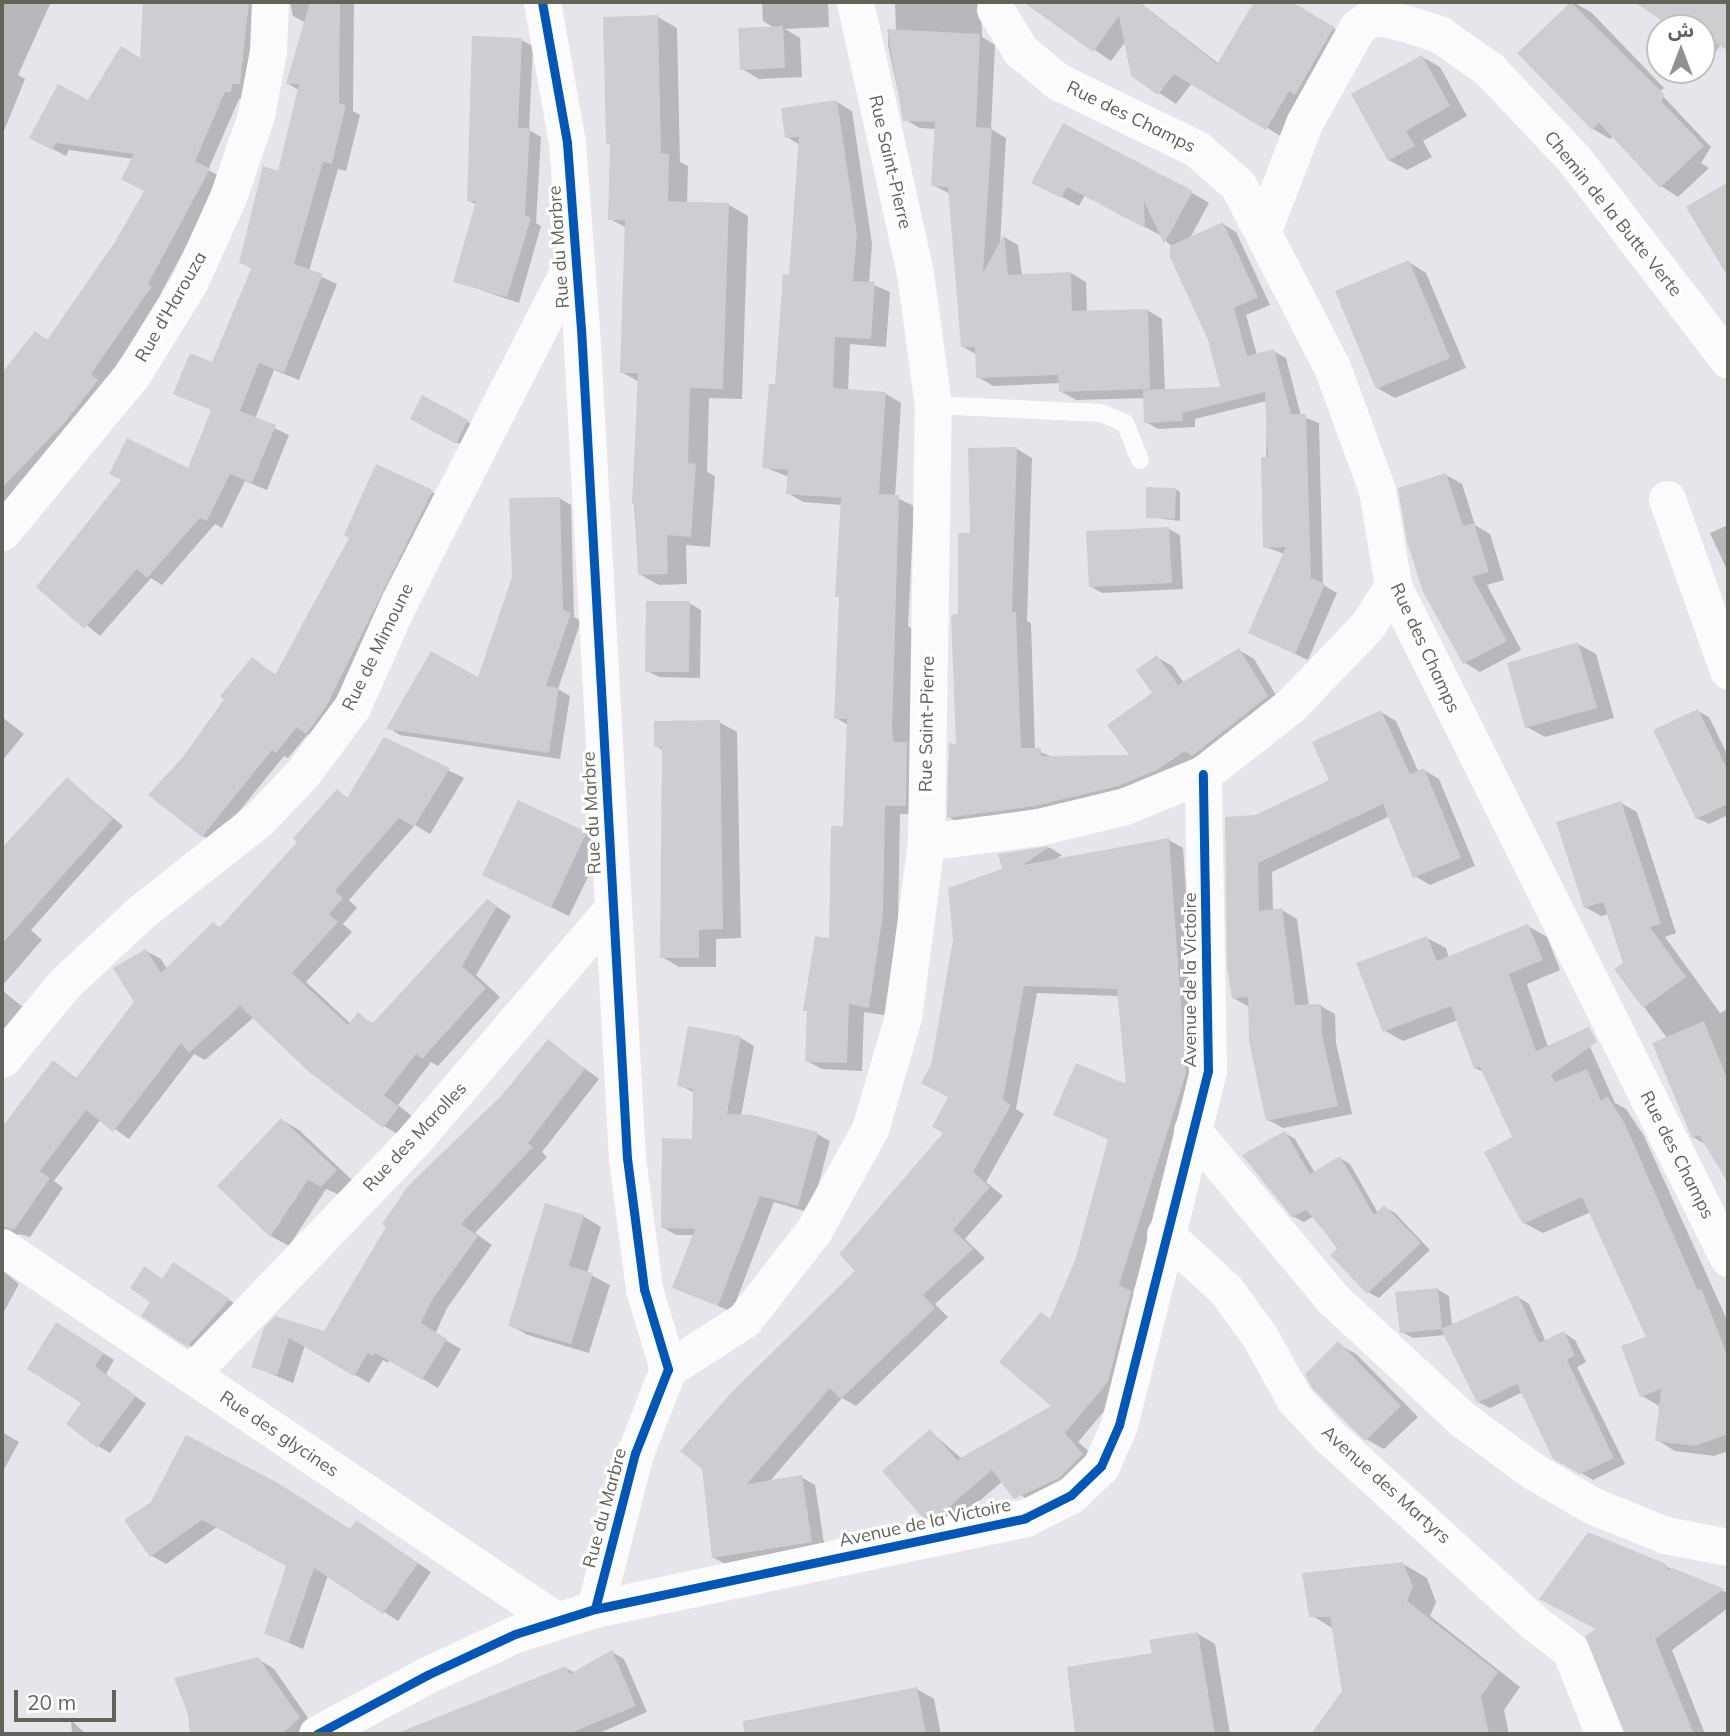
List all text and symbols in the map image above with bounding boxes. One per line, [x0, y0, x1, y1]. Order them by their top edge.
north arrow [1646, 14, 1716, 84]
text: ش [1668, 18, 1694, 42]
street label: Rue des Champs [1063, 76, 1199, 158]
street label: Rue Saint-Pierre [864, 93, 916, 231]
street label: Chemin de la Butte Verte [1540, 127, 1686, 301]
street label: Rue du Marbre [544, 185, 574, 309]
street label: Rue d'Harouza [131, 248, 211, 366]
street label: Rue de Mimoune [338, 580, 418, 714]
street label: Rue des Champs [1385, 580, 1465, 716]
street label: Rue Saint-Pierre [915, 656, 939, 792]
street label: Rue du Marbre [578, 751, 606, 875]
street label: Avenue de la Victoire [1179, 892, 1201, 1068]
street label: Rue des Marolles [359, 1078, 471, 1196]
street label: Rue des Champs [1635, 1087, 1719, 1223]
street label: Rue des glycines [216, 1386, 342, 1482]
street label: Avenue des Martyrs [1317, 1421, 1455, 1549]
street label: Rue du Marbre [579, 1446, 631, 1570]
street label: Avenue de la Victoire [837, 1494, 1013, 1552]
scale bar [18, 1676, 119, 1720]
text: 20 m [27, 1689, 76, 1715]

